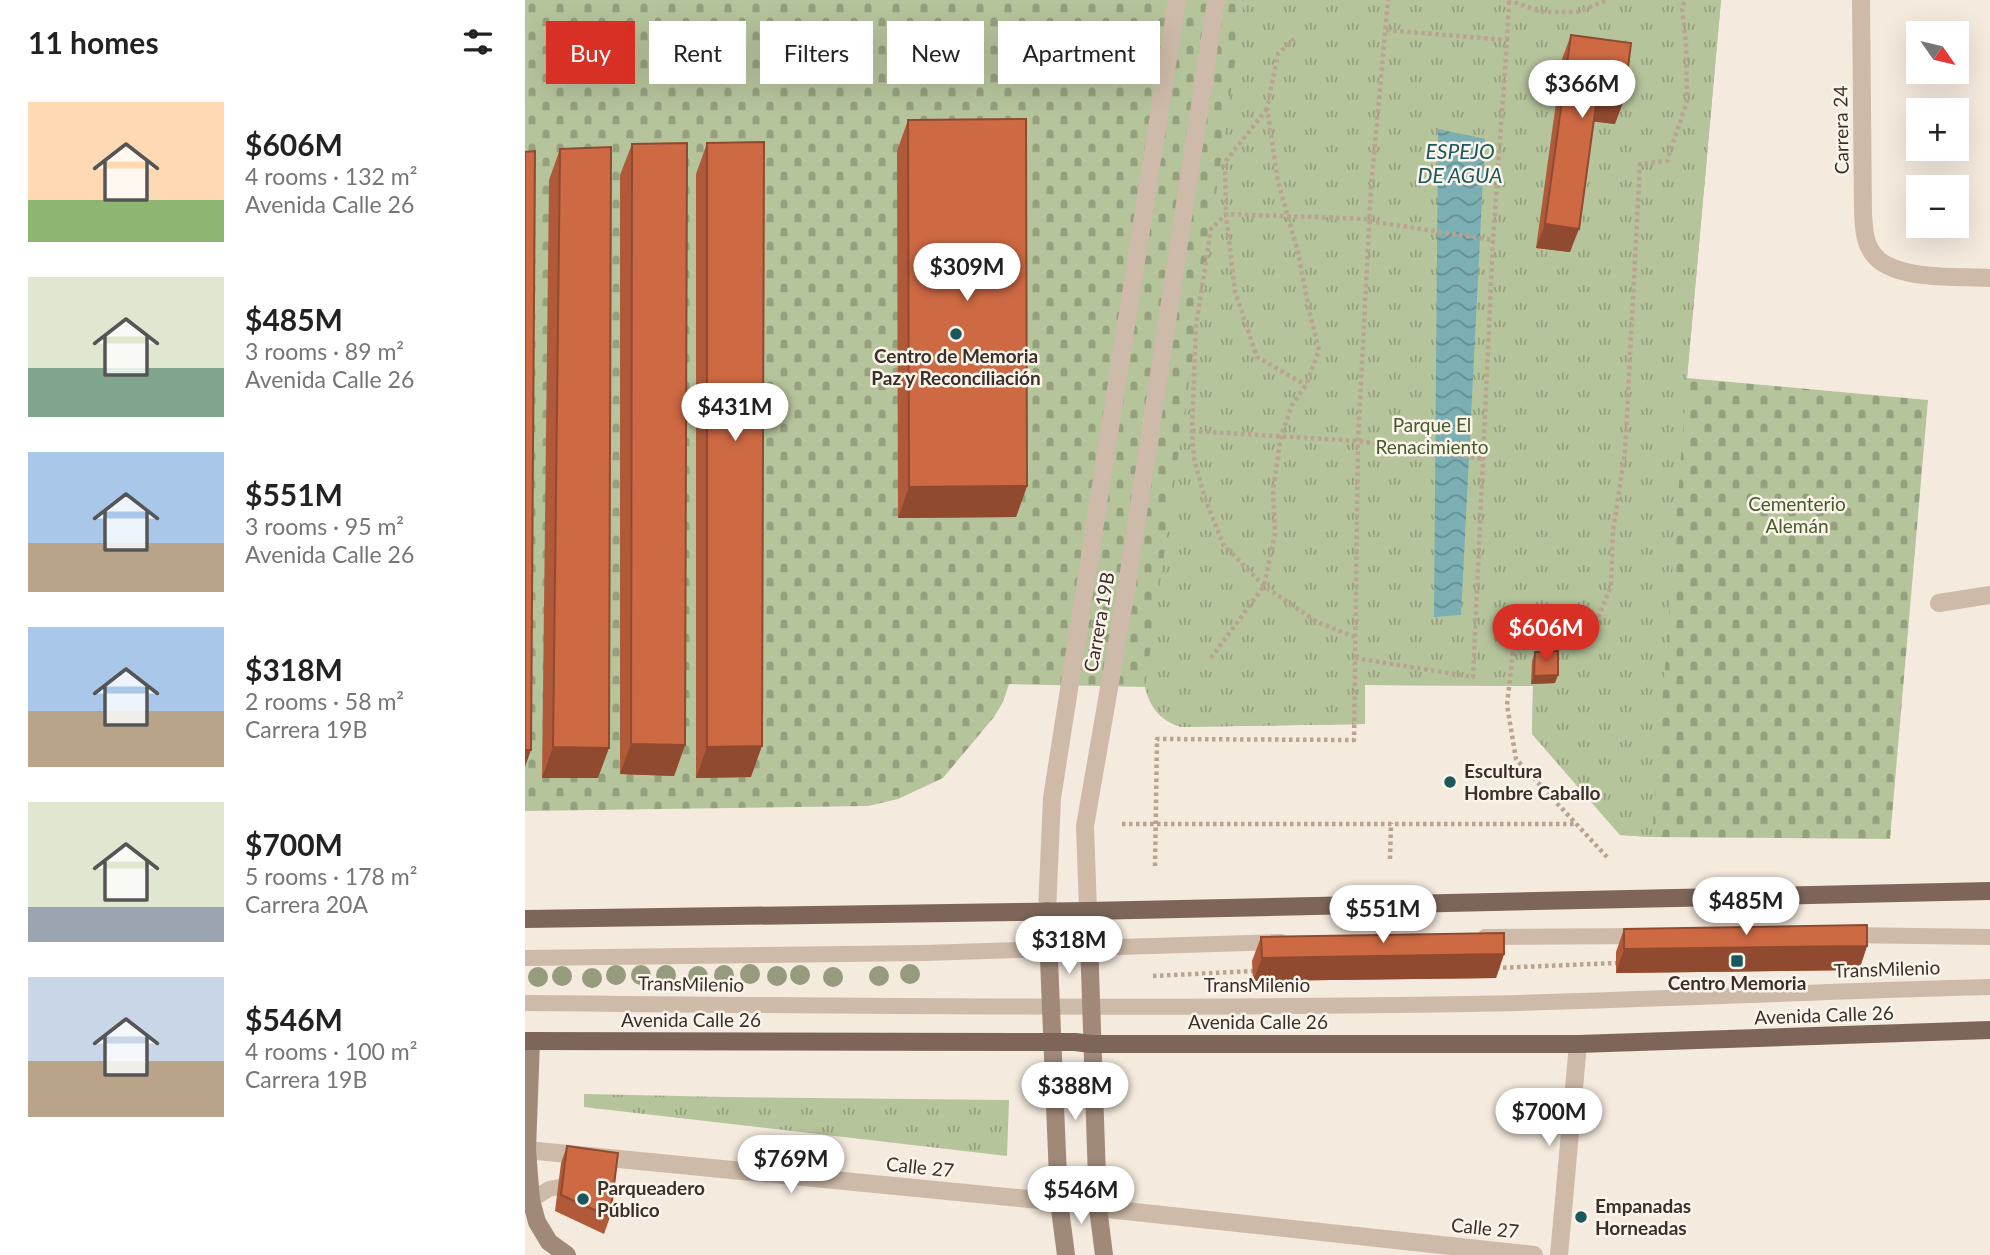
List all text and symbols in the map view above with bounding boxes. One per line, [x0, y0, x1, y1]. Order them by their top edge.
chip: Buy [546, 21, 635, 84]
chip: Rent [649, 21, 746, 84]
chip: Filters [760, 21, 873, 84]
chip: New [887, 21, 984, 84]
chip: Apartment [998, 21, 1160, 84]
north arrow [1906, 21, 1969, 84]
map controls [1906, 21, 1969, 238]
icon: filters [459, 23, 497, 61]
text: 11 homes [28, 24, 159, 60]
pin: $366M [1533, 60, 1631, 120]
text: $366M [1544, 69, 1620, 97]
street label: Carrera 24 [1828, 85, 1853, 175]
button: + [1906, 98, 1969, 161]
text: $606M [245, 126, 343, 162]
icon: home [84, 130, 168, 214]
water label: ESPEJO DE AGUA [1418, 138, 1502, 187]
text: 4 rooms · 132 m² [245, 162, 417, 190]
button: − [1906, 175, 1969, 238]
text: Avenida Calle 26 [245, 190, 414, 218]
pin: $309M [918, 244, 1016, 303]
text: $309M [929, 252, 1005, 280]
text: $485M [245, 301, 343, 337]
icon: home [84, 305, 168, 389]
marker: Centro de Memoria Paz y Reconciliación [948, 326, 964, 342]
text: 3 rooms · 89 m² [245, 337, 404, 365]
place label: Centro de Memoria Paz y Reconciliación [871, 344, 1041, 389]
text: Avenida Calle 26 [245, 365, 414, 393]
pin: $431M [686, 384, 784, 443]
text: $431M [697, 392, 773, 420]
park label: Parque El Renacimiento [1375, 413, 1489, 458]
text: $551M [245, 476, 343, 512]
icon: home [84, 480, 168, 564]
park label: Cementerio Alemán [1748, 492, 1846, 537]
text: 3 rooms · 95 m² [245, 512, 404, 540]
text: Avenida Calle 26 [245, 540, 414, 568]
street label: Carrera 19B [1078, 570, 1119, 674]
pin: $606M [1497, 604, 1595, 664]
text: $606M [1508, 613, 1584, 641]
text: $318M [245, 651, 343, 687]
icon: home [84, 655, 168, 739]
text: 2 rooms · 58 m² [245, 687, 404, 715]
text: Carrera 19B [245, 715, 367, 743]
place label: Escultura Hombre Caballo [1464, 759, 1601, 804]
marker: Escultura Hombre Caballo [1442, 774, 1458, 790]
text: $700M [245, 826, 343, 862]
icon: home [84, 830, 168, 914]
text: 5 rooms · 178 m² [245, 862, 417, 890]
pin: $485M [1697, 878, 1795, 937]
pin: $551M [1334, 886, 1432, 945]
text: $485M [1708, 886, 1784, 914]
text: Carrera 20A [245, 890, 368, 918]
text: $551M [1345, 894, 1421, 922]
pin: $318M [1020, 916, 1118, 976]
text: $318M [1031, 925, 1107, 953]
marker: Centro Memoria [1729, 953, 1745, 969]
street label: TransMilenio [1833, 955, 1941, 982]
street label: TransMilenio [638, 971, 744, 996]
place label: Centro Memoria [1668, 971, 1806, 994]
street label: TransMilenio [1204, 973, 1310, 996]
text: $546M [245, 1001, 343, 1037]
street label: Avenida Calle 26 [1754, 1001, 1894, 1028]
icon: home [84, 1005, 168, 1089]
street label: Avenida Calle 26 [621, 1008, 761, 1031]
street label: Avenida Calle 26 [1188, 1010, 1328, 1033]
text: 4 rooms · 100 m² [245, 1037, 417, 1065]
pin: $388M [1026, 1062, 1124, 1122]
text: Carrera 19B [245, 1065, 367, 1093]
text: $388M [1037, 1071, 1113, 1099]
pin: $700M [1500, 1088, 1598, 1148]
text: $700M [1511, 1097, 1587, 1125]
pin: $769M [742, 1136, 840, 1195]
text: $769M [753, 1144, 829, 1172]
street label: Calle 27 [885, 1152, 955, 1181]
pin: $546M [1032, 1166, 1130, 1226]
text: $546M [1043, 1175, 1119, 1203]
place label: Parqueadero Público [597, 1176, 705, 1221]
marker: Parqueadero Público [575, 1191, 591, 1207]
place label: Empanadas Horneadas [1595, 1194, 1691, 1239]
marker: Empanadas Horneadas [1573, 1209, 1589, 1225]
street label: Calle 27 [1450, 1213, 1520, 1242]

